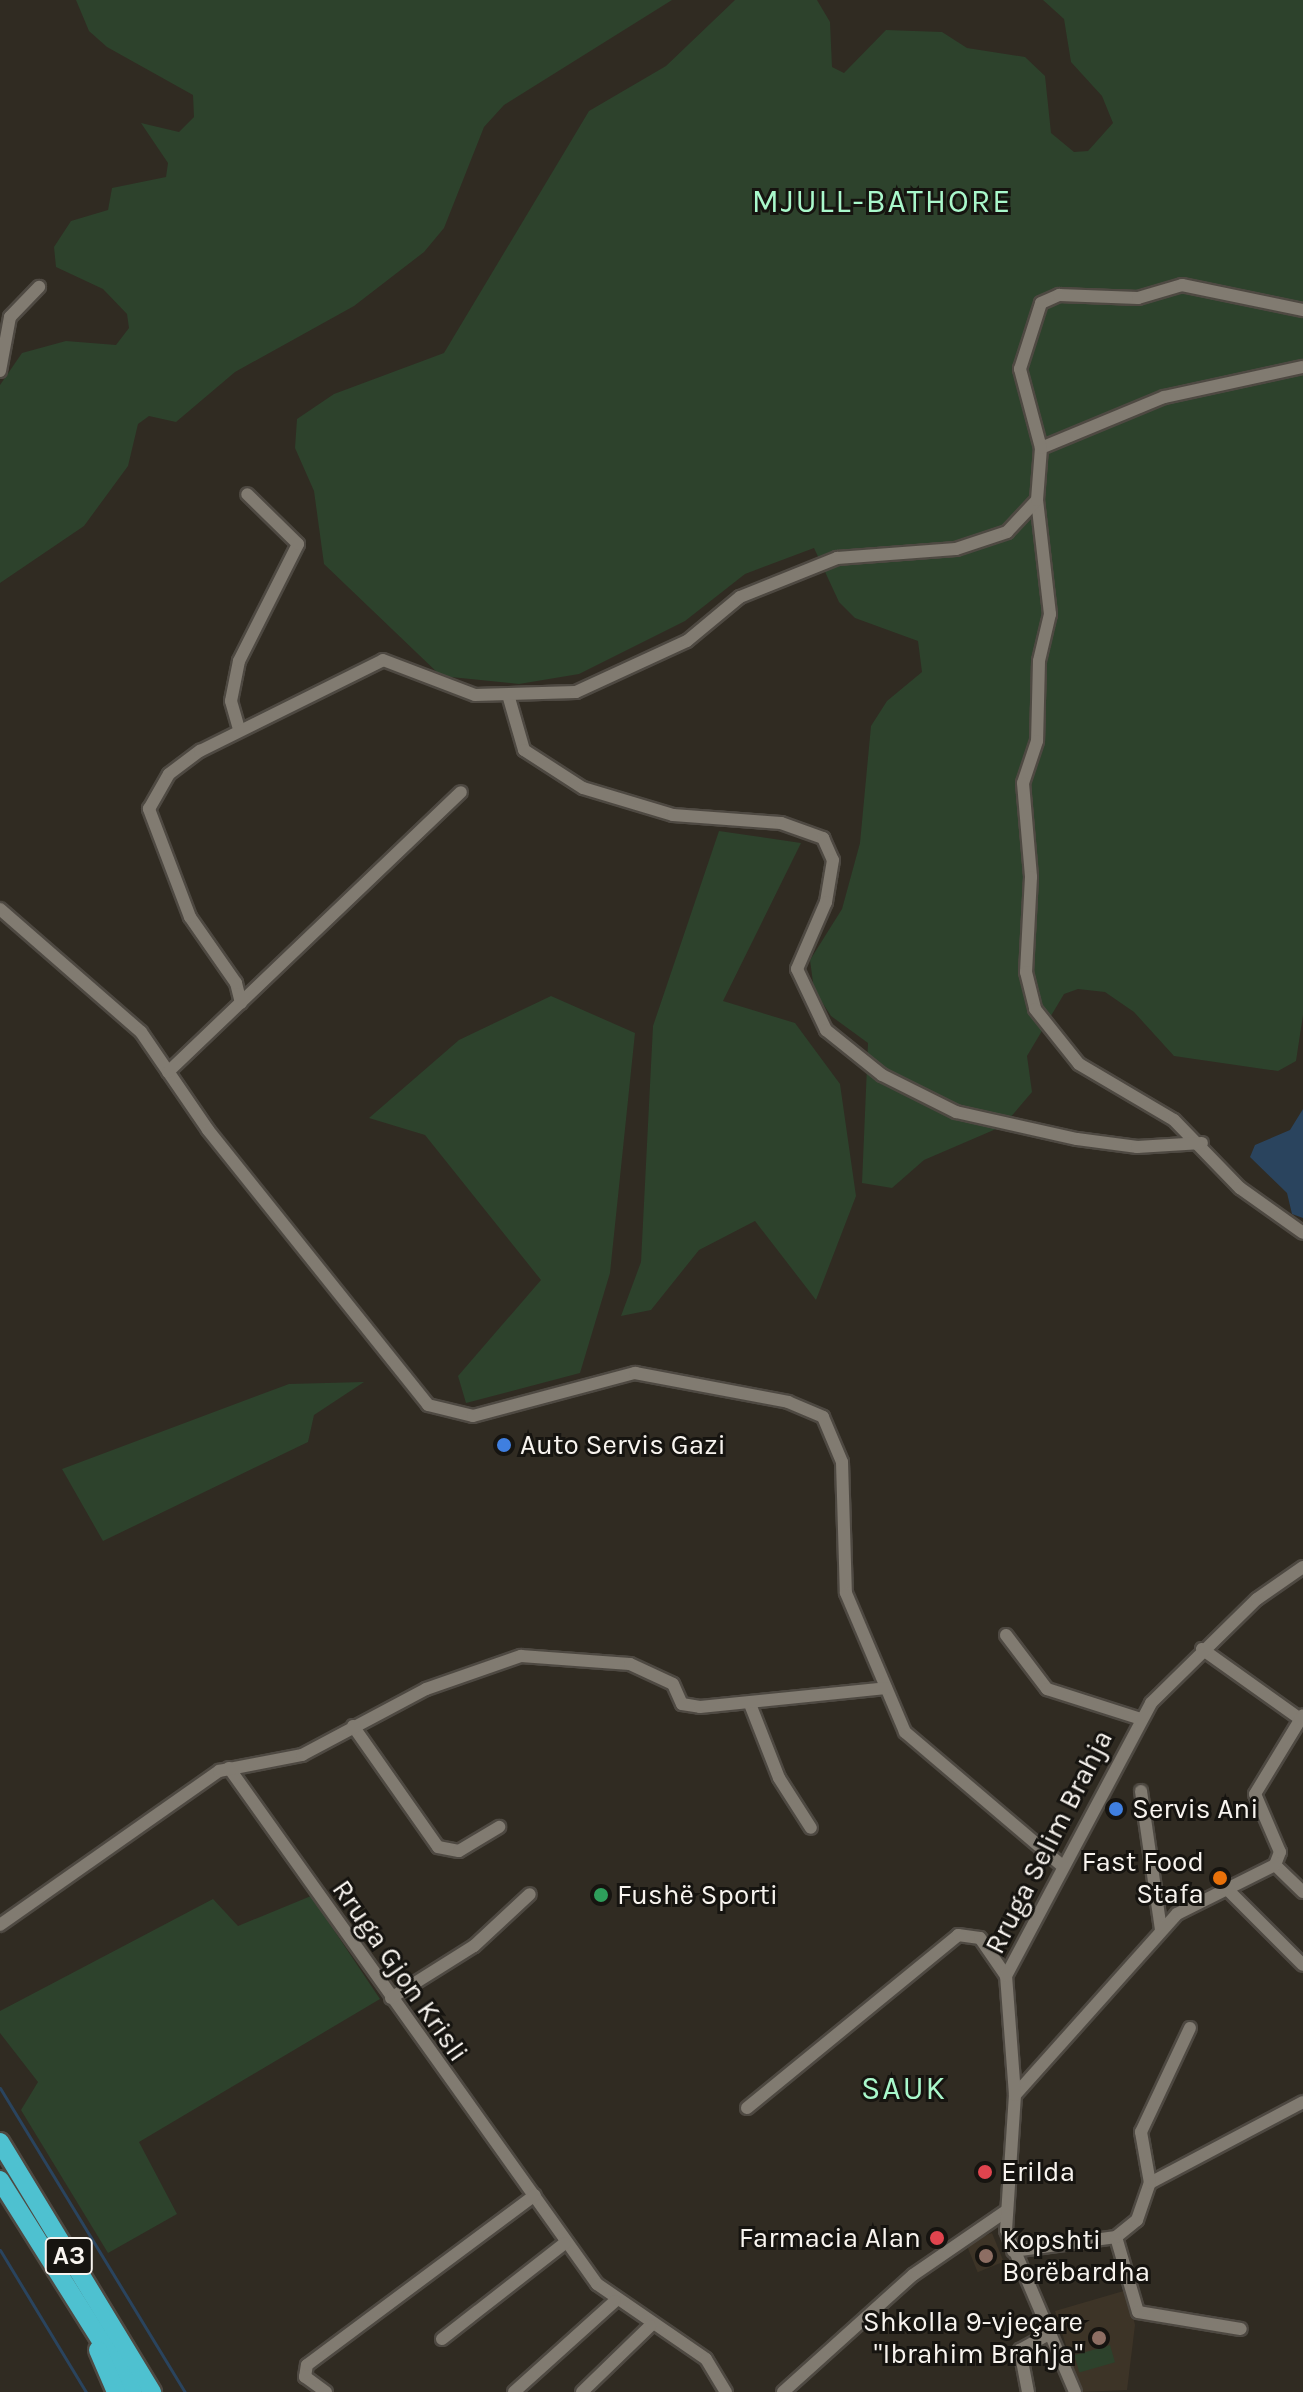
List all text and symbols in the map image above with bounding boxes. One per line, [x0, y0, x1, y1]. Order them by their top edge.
district label: MJULL-BATHORE [752, 183, 1012, 221]
place label: Auto Servis Gazi [520, 1428, 726, 1462]
marker: Auto Servis Gazi [495, 1436, 513, 1454]
street label: Rruga Selim Brahja [978, 1725, 1120, 1959]
place label: Servis Ani [1132, 1792, 1259, 1826]
marker: Servis Ani [1107, 1800, 1125, 1818]
place label: Fast Food Stafa [1082, 1845, 1204, 1911]
marker: Fast Food Stafa [1211, 1869, 1229, 1887]
street label: Rruga Gjon Krisli [325, 1874, 475, 2068]
place label: Fushë Sporti [617, 1878, 778, 1912]
marker: Fushë Sporti [592, 1886, 610, 1904]
district label: SAUK [861, 2070, 947, 2108]
place label: Erilda [1001, 2155, 1075, 2189]
marker: Erilda [976, 2163, 994, 2181]
place label: Farmacia Alan [739, 2221, 921, 2255]
place label: Kopshti Borëbardha [1002, 2223, 1150, 2289]
marker: Farmacia Alan [928, 2229, 946, 2247]
road number: A3 [43, 2234, 95, 2278]
marker: Kopshti Borëbardha [977, 2247, 995, 2265]
place label: Shkolla 9-vjeçare "Ibrahim Brahja" [863, 2305, 1083, 2371]
marker: Shkolla 9-vjeçare "Ibrahim Brahja" [1090, 2329, 1108, 2347]

